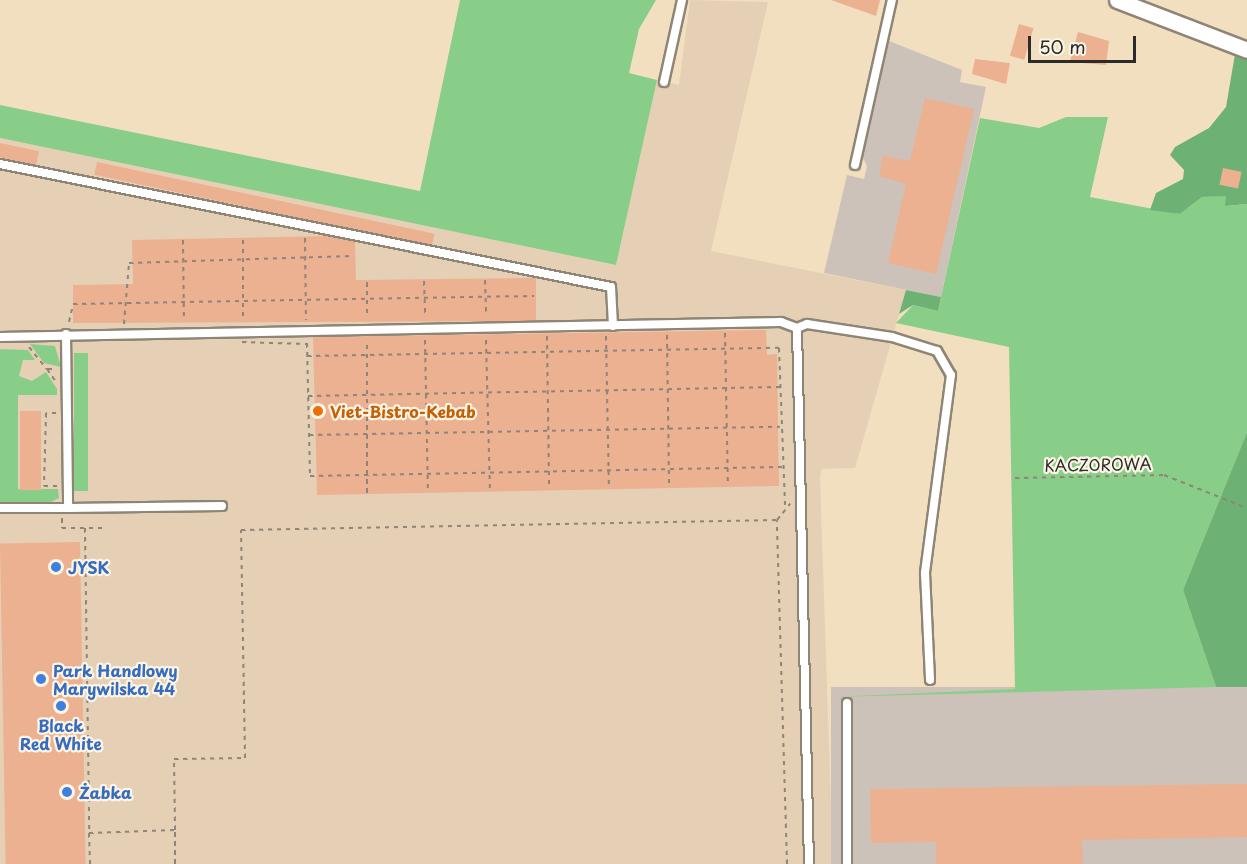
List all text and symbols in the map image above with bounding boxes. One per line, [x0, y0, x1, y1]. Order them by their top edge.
scale bar [1031, 24, 1139, 62]
text: 50 m [1039, 33, 1086, 60]
place label: Viet-Bistro-Kebab [330, 401, 476, 421]
marker: Viet-Bistro-Kebab [311, 404, 325, 418]
street label: KACZOROWA [1044, 453, 1152, 475]
place label: JYSK [68, 557, 109, 577]
marker: JYSK [49, 560, 63, 574]
place label: Park Handlowy Marywilska 44 [53, 660, 177, 698]
marker: Park Handlowy Marywilska 44 [34, 672, 48, 686]
marker: Black Red White [54, 699, 68, 713]
place label: Black Red White [19, 715, 103, 753]
place label: Żabka [79, 782, 132, 802]
marker: Żabka [60, 785, 74, 799]

